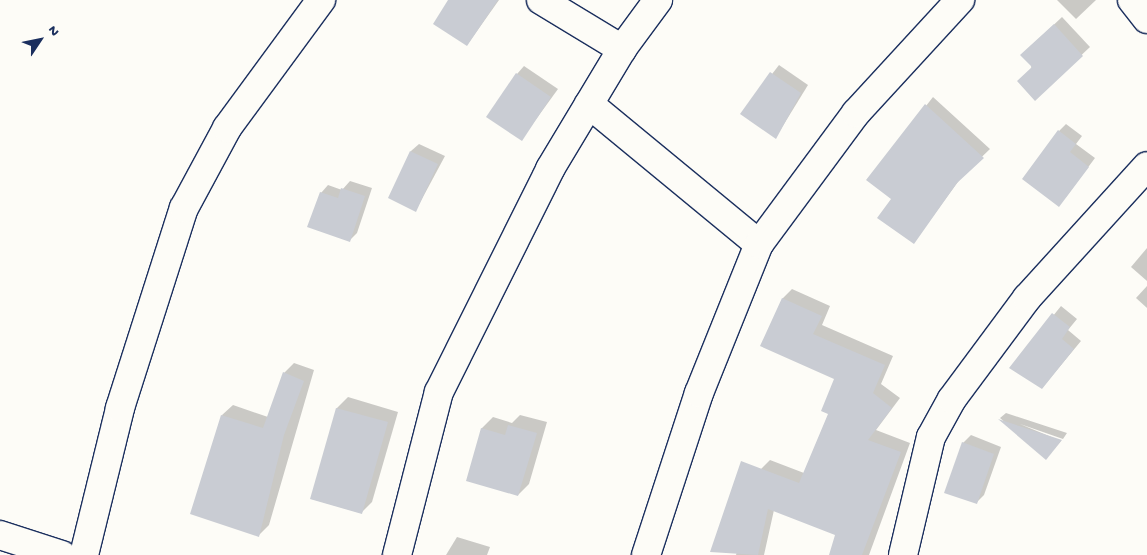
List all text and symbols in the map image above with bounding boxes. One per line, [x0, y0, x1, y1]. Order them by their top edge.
north arrow [15, 15, 65, 65]
text: N [43, 23, 62, 40]

